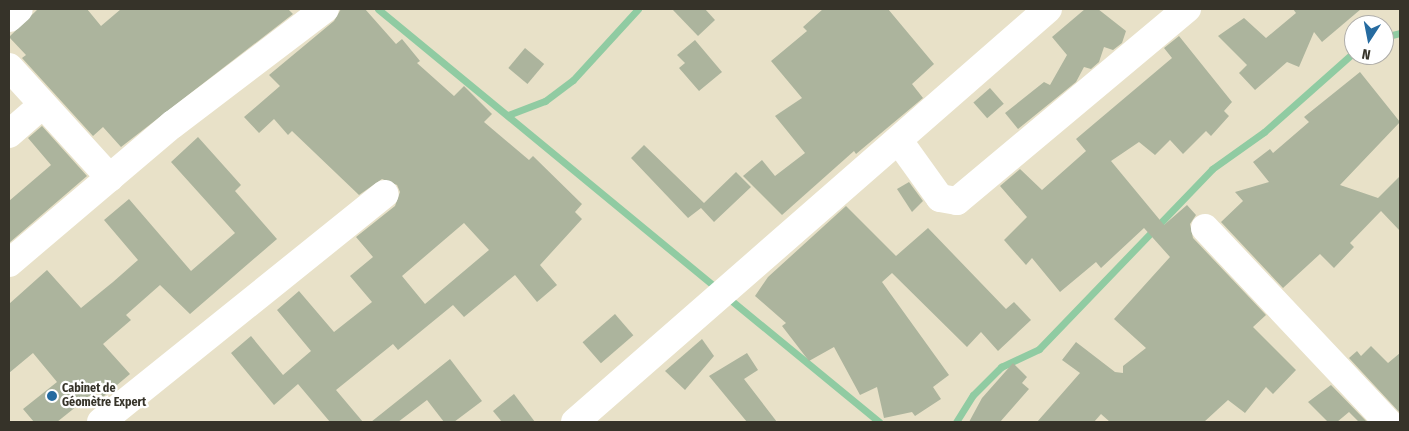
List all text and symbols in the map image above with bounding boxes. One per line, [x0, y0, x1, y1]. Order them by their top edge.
north arrow [1344, 15, 1394, 65]
text: N [1361, 45, 1372, 63]
place label: Cabinet de Géomètre Expert [62, 382, 146, 410]
marker: Cabinet de Géomètre Expert [46, 390, 58, 402]

